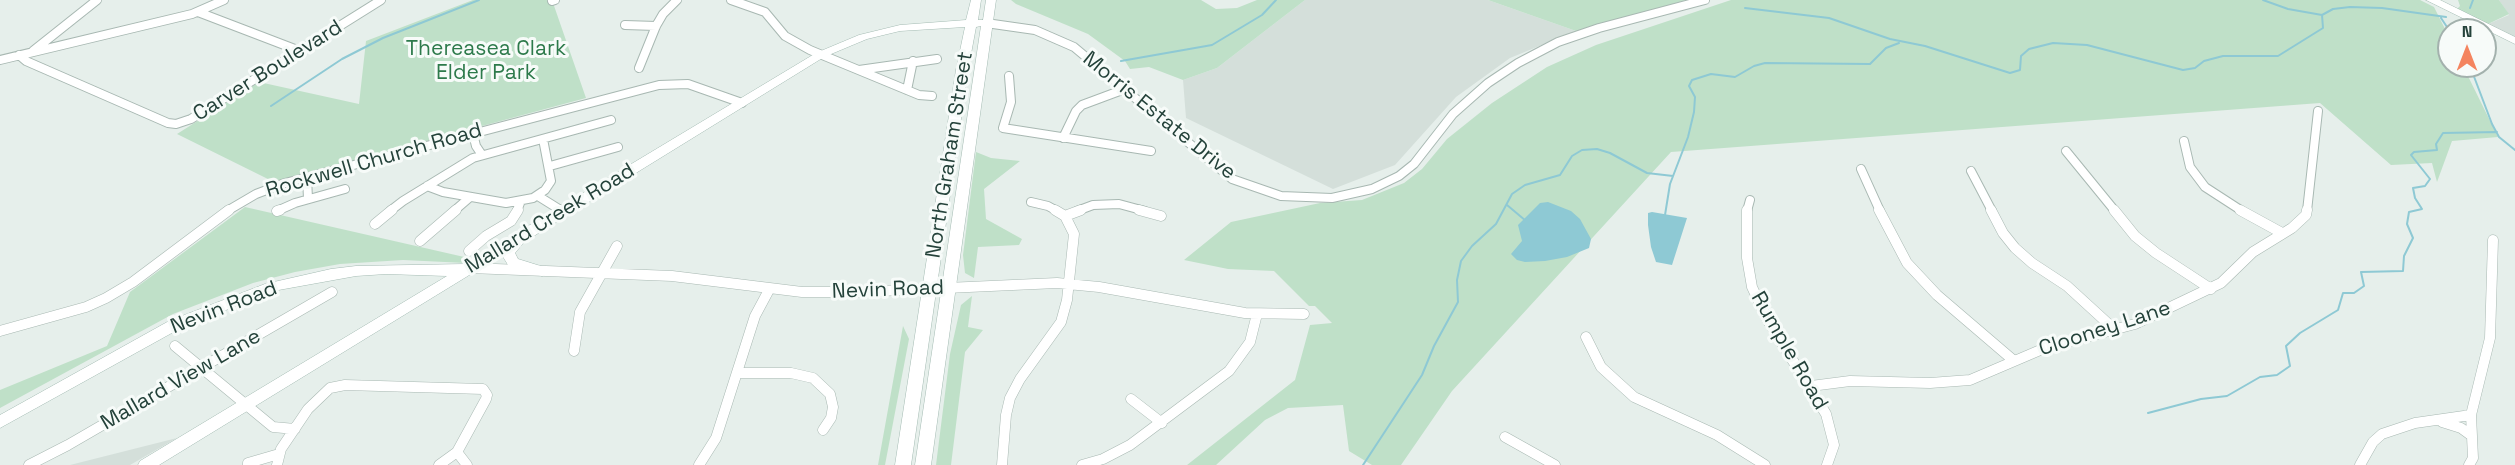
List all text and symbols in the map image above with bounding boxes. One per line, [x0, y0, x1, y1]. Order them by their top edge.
street label: Carver Boulevard [189, 15, 347, 127]
north arrow [2437, 18, 2497, 78]
text: N [2462, 21, 2472, 42]
park label: Thereasea Clark Elder Park [406, 36, 566, 86]
street label: Morris Estate Drive [1077, 47, 1241, 185]
street label: North Graham Street [921, 50, 979, 260]
street label: Rockwell Church Road [263, 118, 485, 204]
street label: Mallard Creek Road [461, 158, 639, 280]
street label: Nevin Road [831, 275, 945, 305]
street label: Nevin Road [167, 276, 281, 340]
street label: Rumple Road [1745, 287, 1833, 415]
street label: Clooney Lane [2036, 296, 2174, 362]
street label: Mallard View Lane [97, 324, 265, 436]

